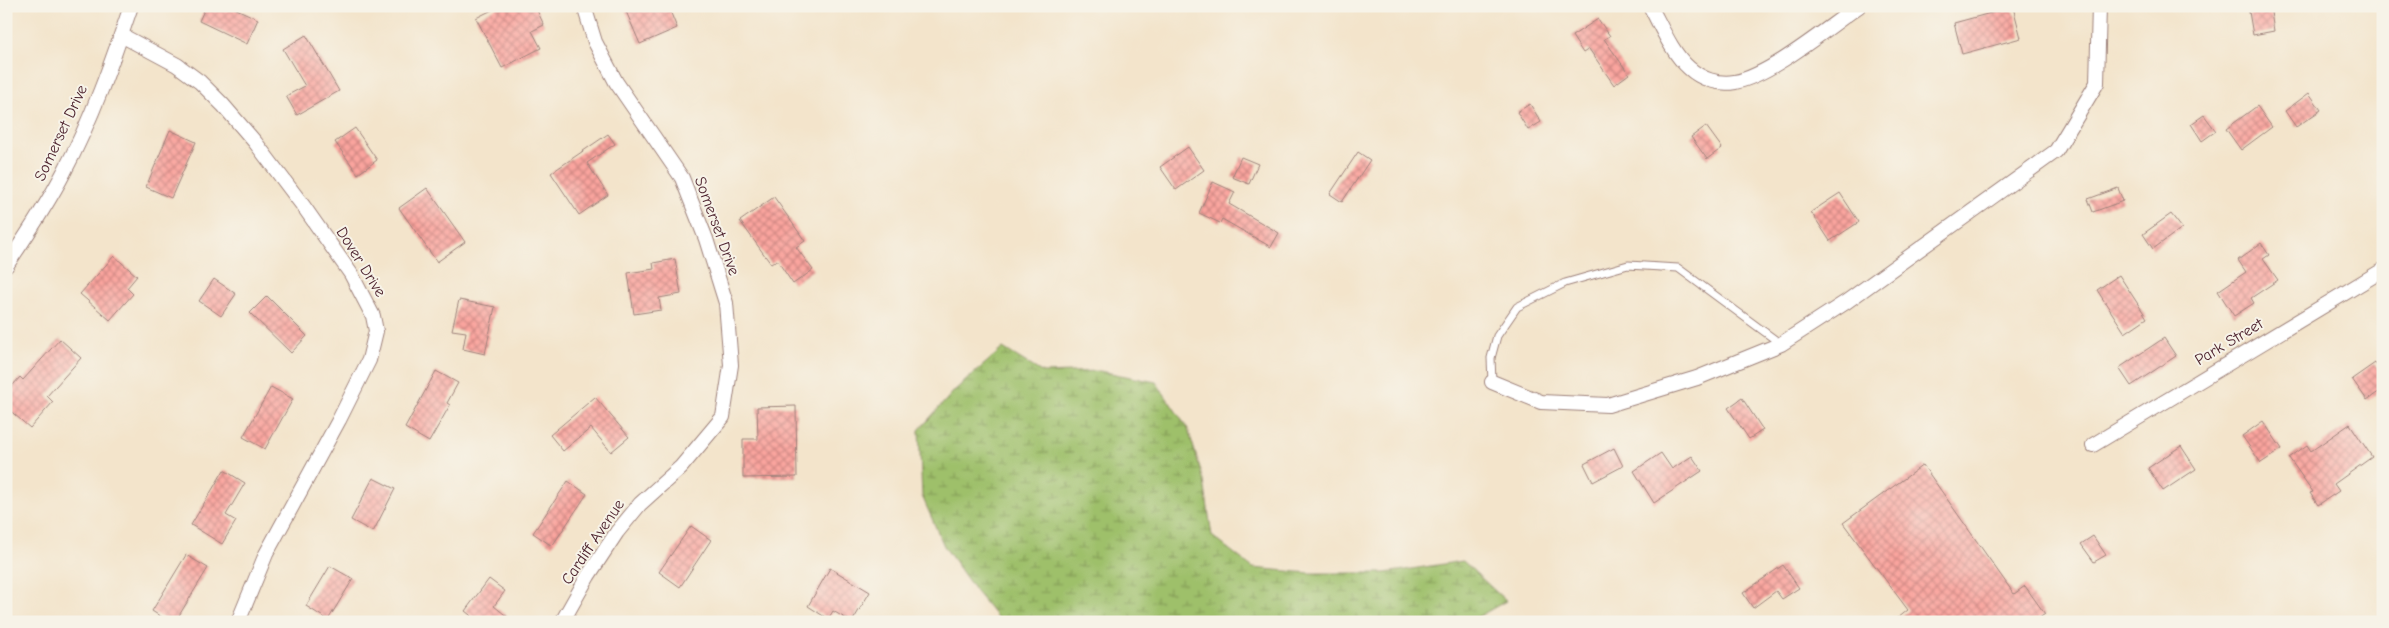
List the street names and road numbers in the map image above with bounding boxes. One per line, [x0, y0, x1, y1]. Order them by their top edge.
street label: Somerset Drive [31, 82, 91, 184]
street label: Somerset Drive [691, 174, 743, 278]
street label: Dover Drive [332, 224, 390, 300]
street label: Park Street [2192, 314, 2267, 369]
street label: Cardiff Avenue [558, 496, 628, 588]

